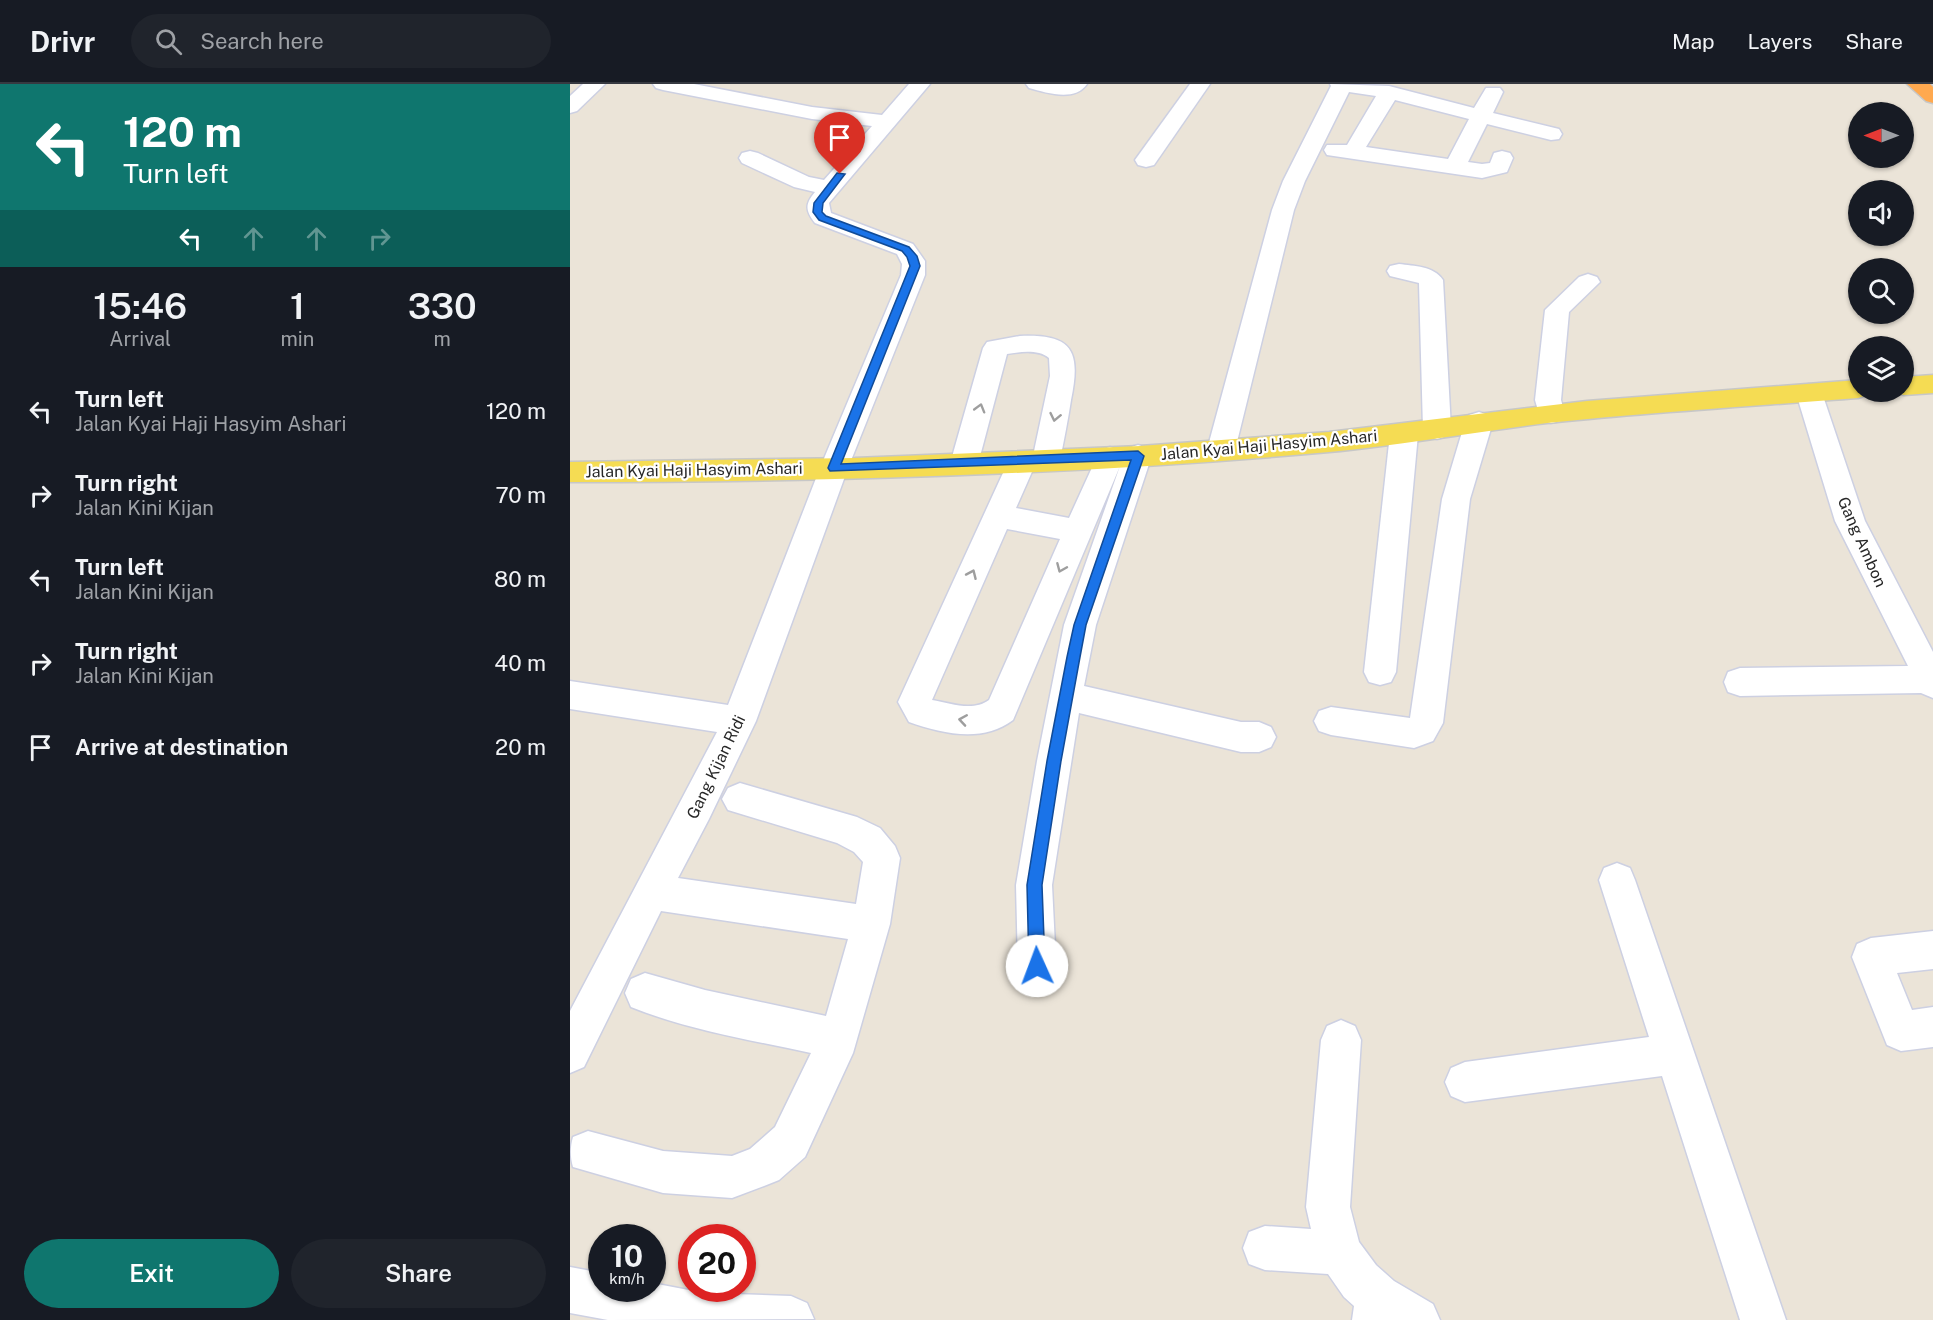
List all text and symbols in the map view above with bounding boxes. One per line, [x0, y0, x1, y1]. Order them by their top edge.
search box [131, 14, 551, 68]
text: Drivr [30, 25, 95, 58]
icon: search [152, 25, 185, 58]
text: Search here [200, 28, 324, 54]
text: Map [1672, 29, 1715, 54]
text: Layers [1748, 29, 1812, 54]
text: Share [1845, 29, 1903, 54]
north arrow [1848, 102, 1914, 168]
map controls [1848, 102, 1914, 402]
text: 120 m [123, 107, 242, 156]
icon: left [24, 108, 102, 186]
pin [814, 112, 865, 174]
icon: arrive [823, 121, 856, 154]
text: Turn left [123, 157, 229, 189]
button: sound [1848, 180, 1914, 246]
icon: left [174, 222, 207, 255]
icon: ahead [237, 222, 270, 255]
icon: ahead [300, 222, 333, 255]
icon: right [363, 222, 396, 255]
button: search [1848, 258, 1914, 324]
text: 15:46 [93, 285, 187, 327]
text: 1 [290, 285, 305, 327]
text: 330 [408, 285, 477, 327]
text: Arrival [109, 327, 171, 351]
text: min [280, 327, 314, 351]
text: m [434, 327, 451, 351]
button: layers [1848, 336, 1914, 402]
text: Turn left [75, 386, 164, 412]
icon: left [24, 395, 57, 428]
text: 120 m [486, 398, 546, 424]
one-way arrow [972, 403, 985, 413]
text: Jalan Kyai Haji Hasyim Ashari [75, 412, 347, 436]
one-way arrow [1049, 412, 1062, 422]
street label: Jalan Kyai Haji Hasyim Ashari [1160, 426, 1378, 464]
street label: Jalan Kyai Haji Hasyim Ashari [585, 459, 803, 481]
text: Turn right [75, 470, 178, 496]
icon: right [24, 479, 57, 512]
text: 70 m [495, 482, 546, 508]
street label: Gang Ambon [1834, 494, 1890, 590]
text: Jalan Kini Kijan [75, 496, 214, 520]
text: Turn left [75, 554, 164, 580]
one-way arrow [1057, 562, 1069, 573]
icon: left [24, 563, 57, 596]
text: 80 m [494, 566, 546, 592]
one-way arrow [965, 570, 977, 581]
text: Jalan Kini Kijan [75, 580, 214, 604]
text: Turn right [75, 638, 178, 664]
icon: right [24, 647, 57, 680]
text: 40 m [494, 650, 546, 676]
text: Jalan Kini Kijan [75, 664, 214, 688]
street label: Gang Kijan Ridi [683, 712, 749, 822]
one-way arrow [959, 714, 968, 726]
icon: arrive [24, 731, 57, 764]
text: Arrive at destination [75, 734, 288, 760]
text: 20 m [495, 734, 546, 760]
position arrow [1005, 934, 1069, 998]
speed limit sign: 20 [678, 1224, 756, 1302]
text: 10 [611, 1238, 643, 1274]
button: Exit [24, 1239, 279, 1308]
button: Share [291, 1239, 546, 1308]
text: km/h [609, 1270, 645, 1287]

